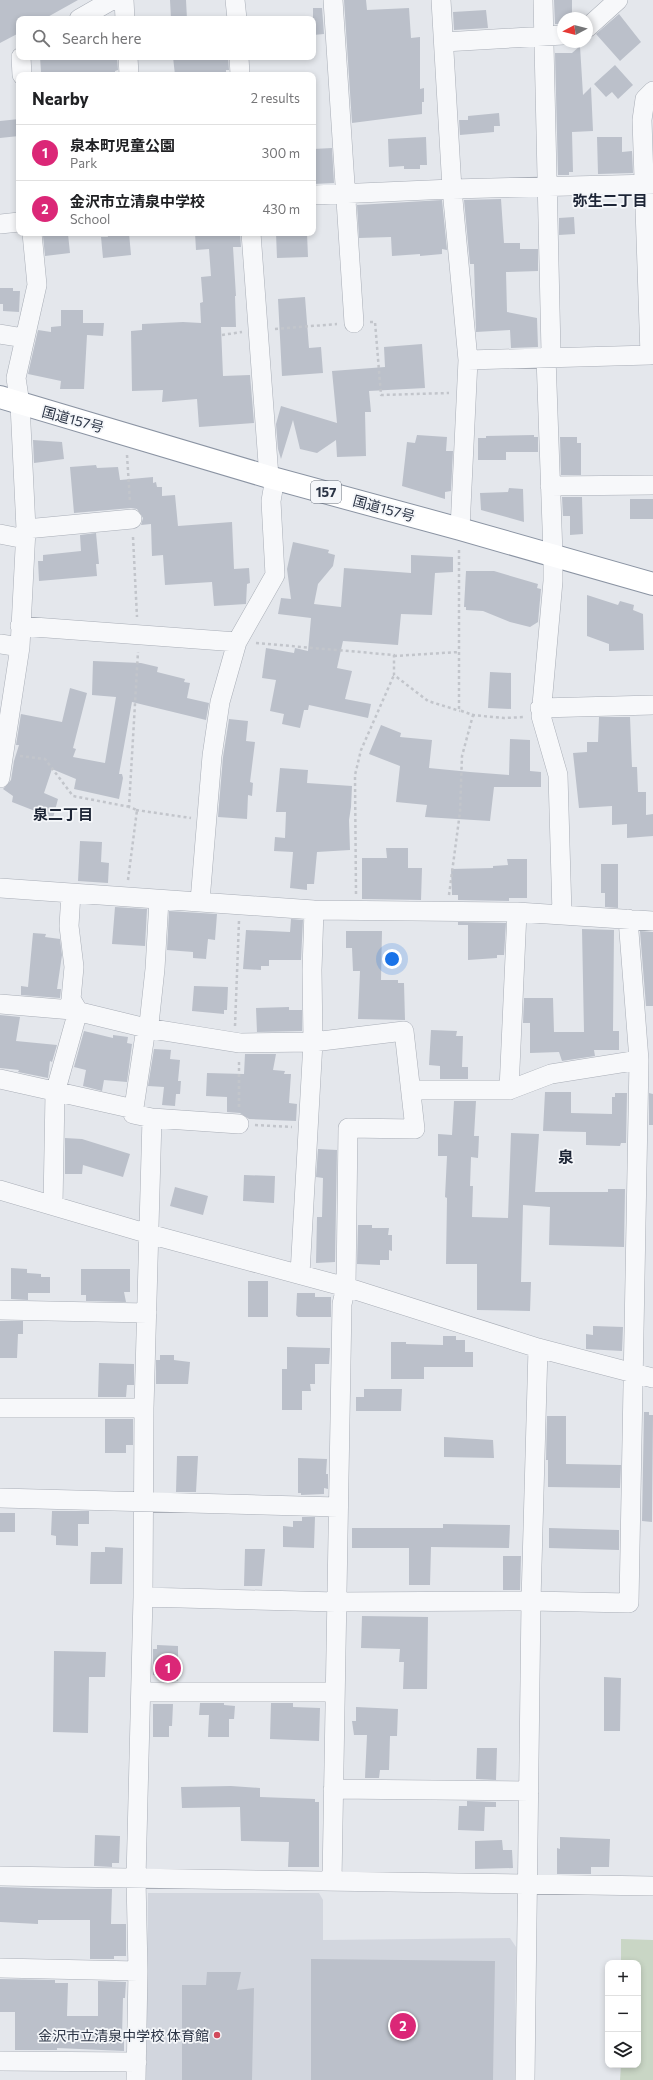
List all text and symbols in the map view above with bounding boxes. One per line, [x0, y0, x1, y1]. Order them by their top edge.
north arrow [557, 12, 593, 48]
search box [16, 16, 316, 60]
icon: search [30, 27, 52, 49]
text: Search here [62, 29, 141, 47]
text: Nearby [32, 88, 89, 109]
text: 2 results [251, 90, 300, 106]
text: 泉本町児童公園 [70, 136, 175, 154]
text: 1 [42, 145, 48, 161]
text: 300 m [262, 145, 300, 161]
text: Park [70, 155, 97, 171]
district label: 弥生二丁目 [572, 191, 648, 209]
text: 金沢市立清泉中学校 [70, 192, 205, 210]
text: 2 [41, 201, 49, 217]
text: 430 m [262, 201, 300, 217]
text: School [70, 211, 110, 227]
street label: 国道157号 [40, 403, 106, 435]
road number: 157 [311, 481, 341, 503]
street label: 国道157号 [351, 492, 417, 524]
district label: 泉二丁目 [33, 805, 93, 823]
your location [382, 949, 402, 969]
district label: 泉 [558, 1147, 574, 1166]
pin: 1 [155, 1653, 181, 1683]
map controls [605, 1960, 641, 2068]
button: + [605, 1960, 641, 1996]
button: − [605, 1996, 641, 2032]
pin: 2 [390, 2011, 416, 2041]
place label: 金沢市立清泉中学校 体育館 [38, 2027, 209, 2044]
marker: 金沢市立清泉中学校 体育館 [212, 2030, 222, 2040]
button: layers [605, 2032, 641, 2068]

